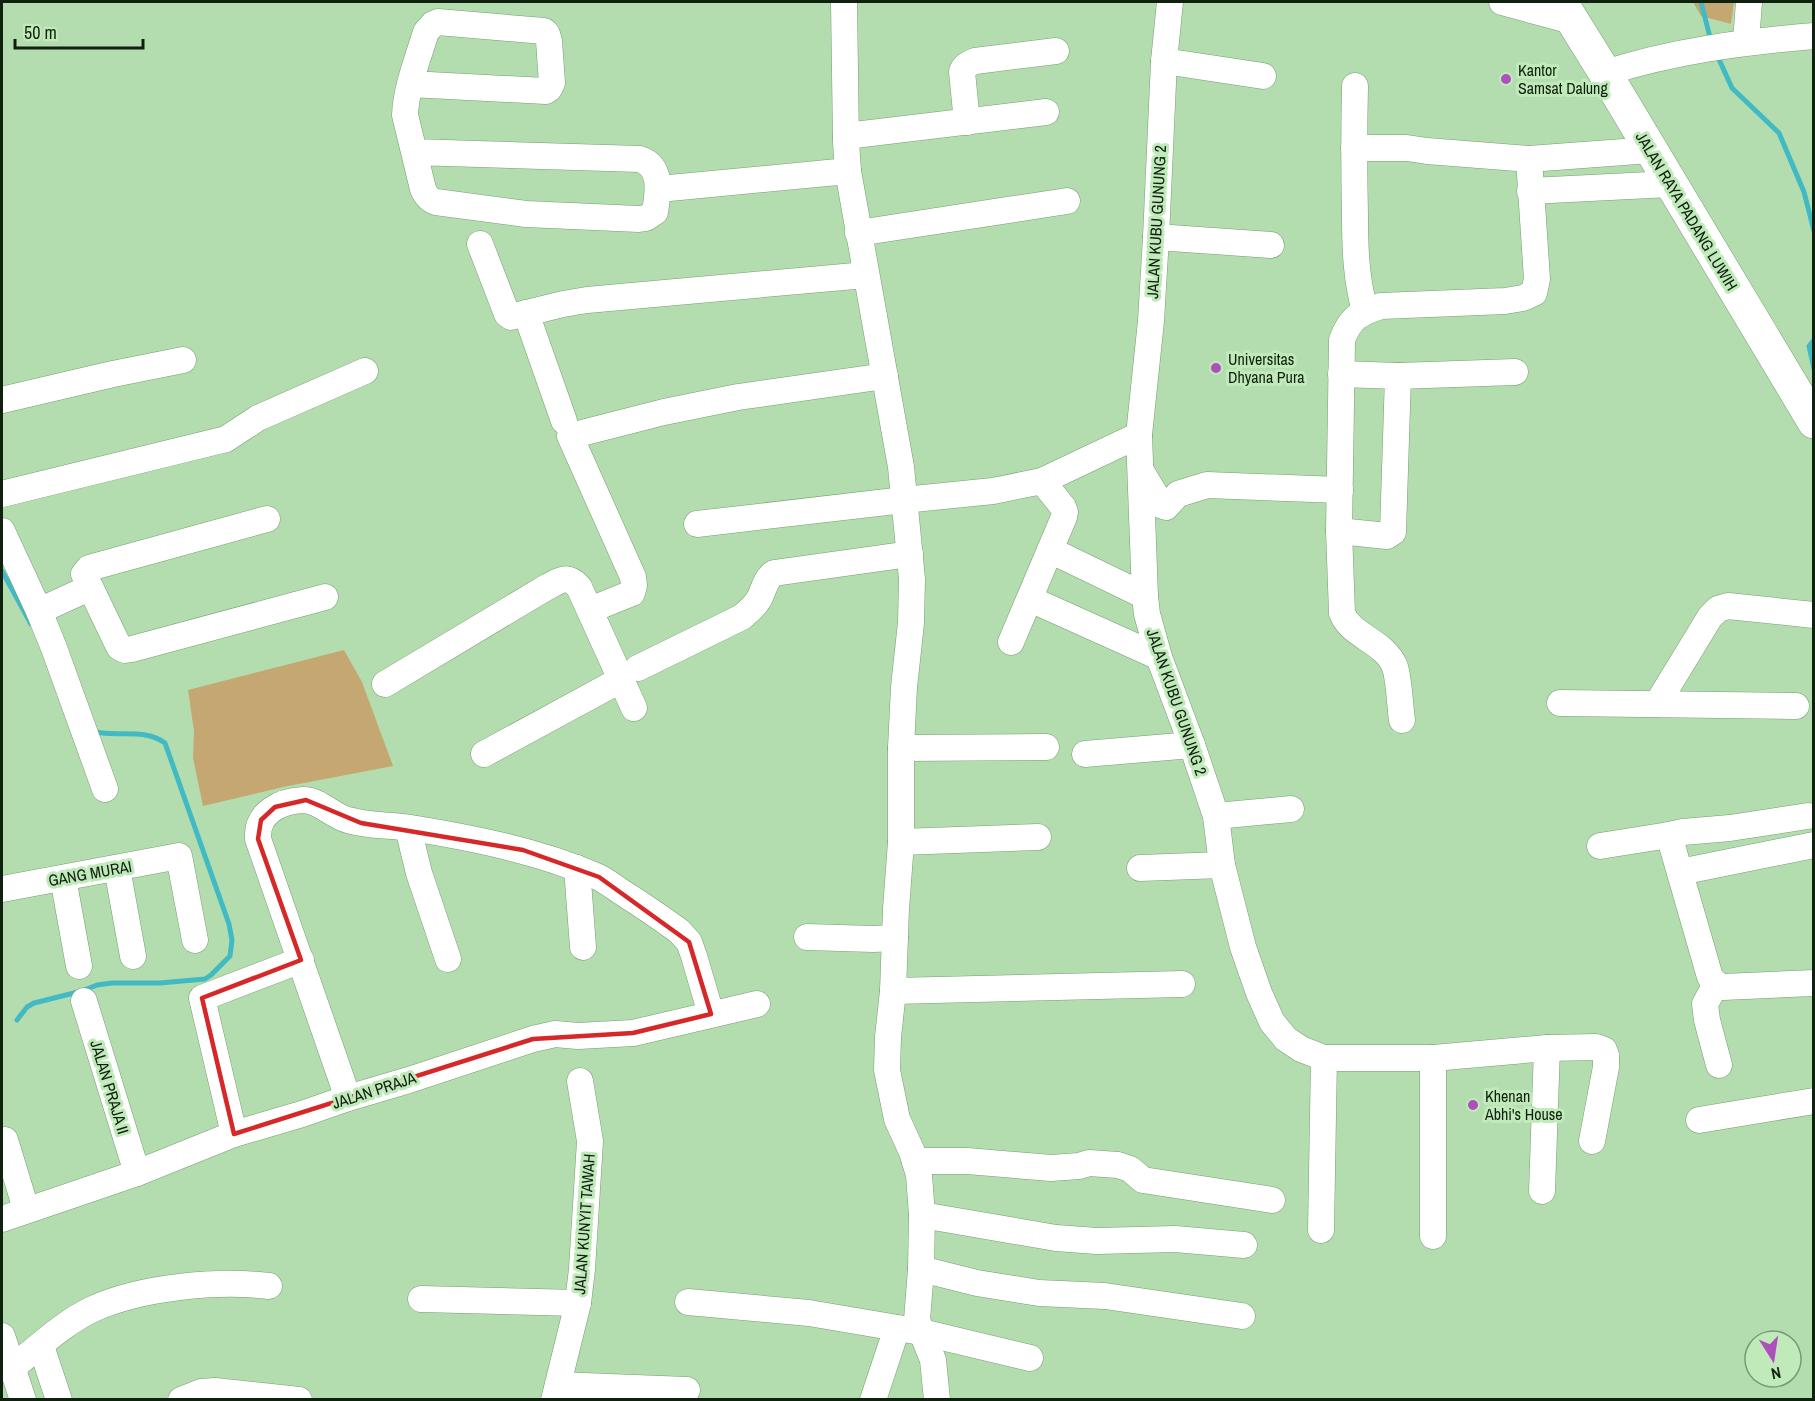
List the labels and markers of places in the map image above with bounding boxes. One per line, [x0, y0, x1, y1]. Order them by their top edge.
place label: Kantor Samsat Dalung [1518, 59, 1608, 99]
marker: Kantor Samsat Dalung [1499, 72, 1513, 86]
place label: Universitas Dhyana Pura [1228, 348, 1305, 388]
marker: Universitas Dhyana Pura [1209, 361, 1223, 375]
place label: Khenan Abhi's House [1484, 1085, 1563, 1125]
marker: Khenan Abhi's House [1466, 1098, 1480, 1112]

